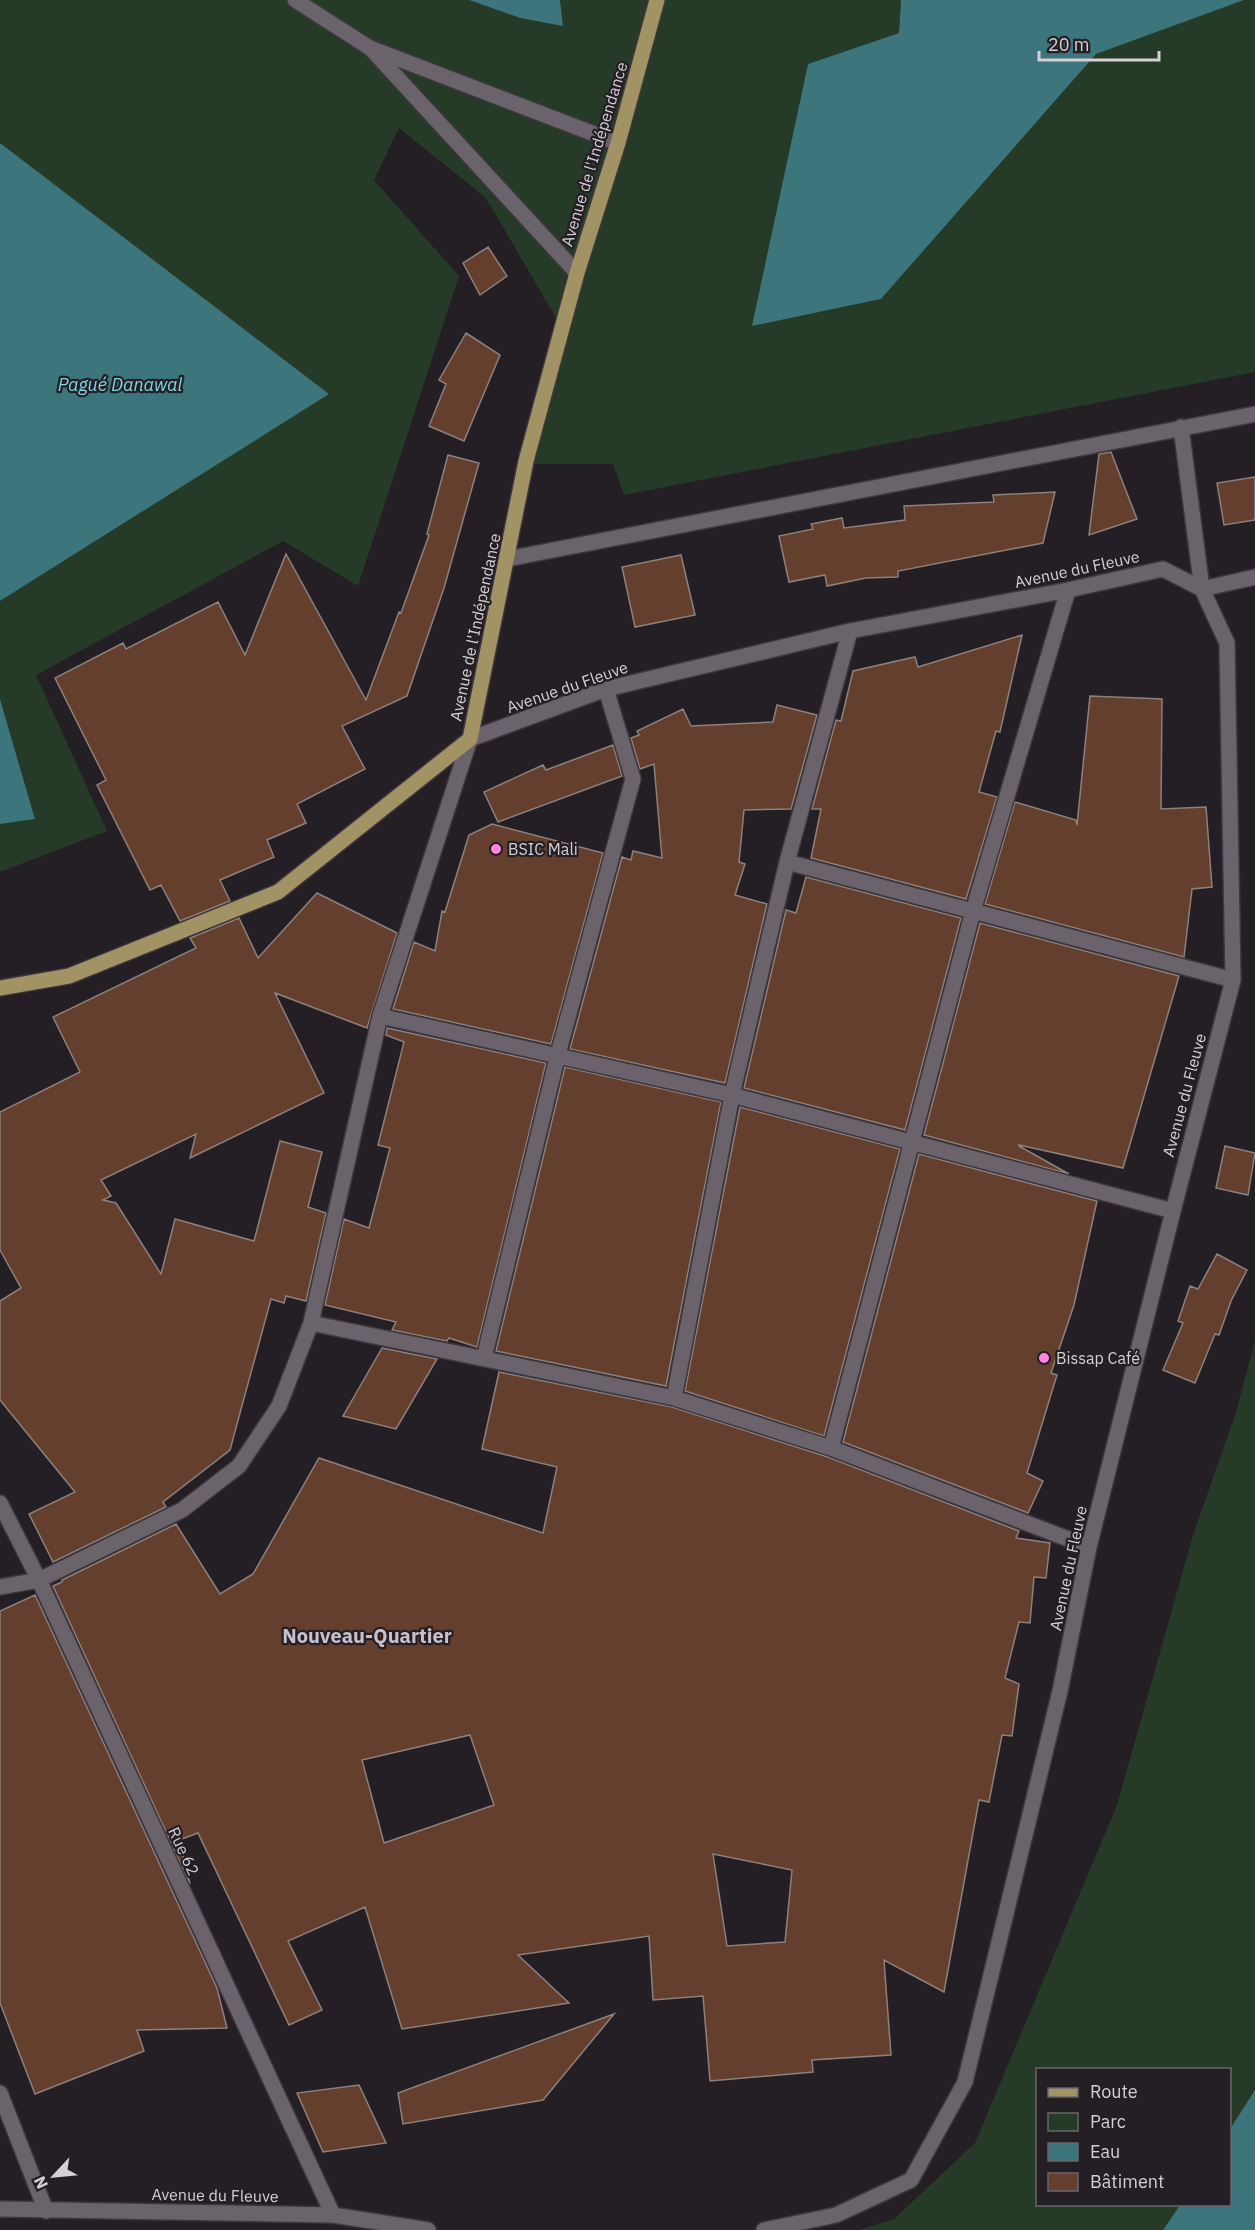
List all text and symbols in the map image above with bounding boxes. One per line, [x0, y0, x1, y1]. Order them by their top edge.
scale bar [1039, 24, 1159, 62]
text: 20 m [1048, 33, 1090, 56]
street label: Avenue de l'Indépendance [556, 59, 632, 249]
water label: Pagué Danawal [58, 373, 183, 396]
street label: Avenue de l'Indépendance [445, 531, 505, 723]
street label: Avenue du Fleuve [1013, 546, 1141, 592]
street label: Avenue du Fleuve [504, 657, 631, 717]
place label: BSIC Mali [508, 839, 578, 859]
marker: BSIC Mali [489, 842, 503, 856]
street label: Avenue du Fleuve [1158, 1031, 1210, 1159]
place label: Bissap Café [1056, 1348, 1140, 1368]
marker: Bissap Café [1037, 1351, 1051, 1365]
street label: Avenue du Fleuve [1045, 1504, 1091, 1632]
district label: Nouveau-Quartier [282, 1622, 452, 1649]
street label: Rue 62 [164, 1824, 204, 1878]
legend [1036, 2068, 1231, 2206]
text: Route [1090, 2080, 1138, 2103]
text: Parc [1090, 2110, 1126, 2133]
text: Eau [1090, 2140, 1120, 2163]
north arrow [24, 2146, 84, 2206]
text: Bâtiment [1090, 2170, 1164, 2193]
text: N [29, 2173, 52, 2192]
street label: Avenue du Fleuve [151, 2184, 279, 2206]

